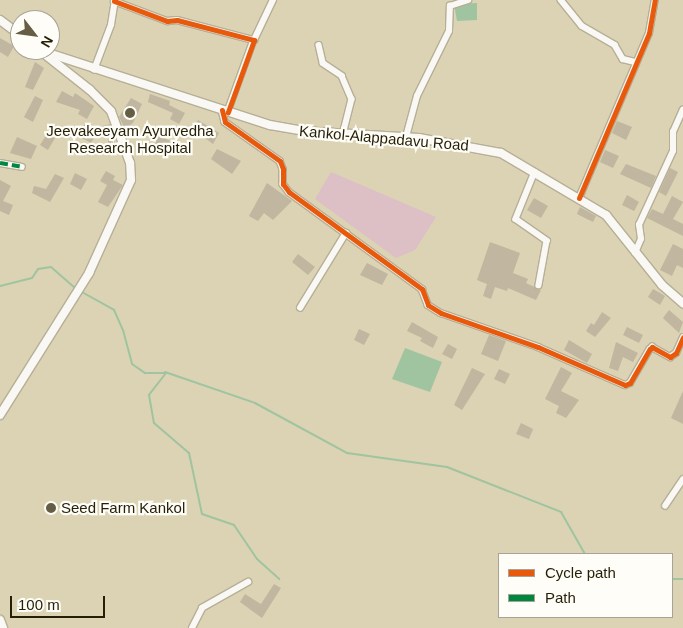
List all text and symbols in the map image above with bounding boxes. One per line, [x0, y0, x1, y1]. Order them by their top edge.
north arrow [10, 10, 60, 60]
text: N [38, 34, 57, 50]
marker: Jeevakeeyam Ayurvedha Research Hospital [124, 107, 136, 119]
place label: Jeevakeeyam Ayurvedha Research Hospital [46, 121, 214, 156]
street label: Kankol-Alappadavu Road [298, 122, 470, 154]
place label: Seed Farm Kankol [61, 499, 185, 517]
marker: Seed Farm Kankol [45, 502, 57, 514]
legend [498, 553, 673, 618]
text: Cycle path [545, 564, 616, 581]
scale bar [12, 586, 108, 618]
text: Path [545, 589, 576, 606]
text: 100 m [18, 596, 60, 613]

